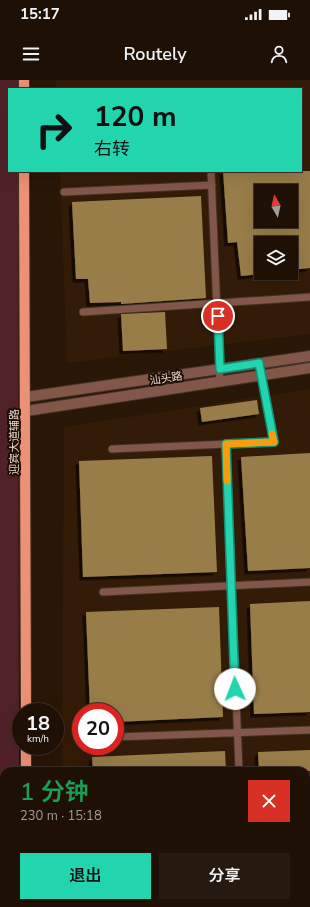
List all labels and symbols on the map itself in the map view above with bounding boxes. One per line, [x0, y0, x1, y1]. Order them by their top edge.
north arrow [254, 184, 298, 228]
pin [201, 299, 235, 333]
street label: 汕头路 [149, 369, 184, 388]
street label: 迎宾大道辅路 [7, 409, 22, 475]
position arrow [214, 668, 256, 710]
speed limit sign: 20 [72, 703, 124, 755]

